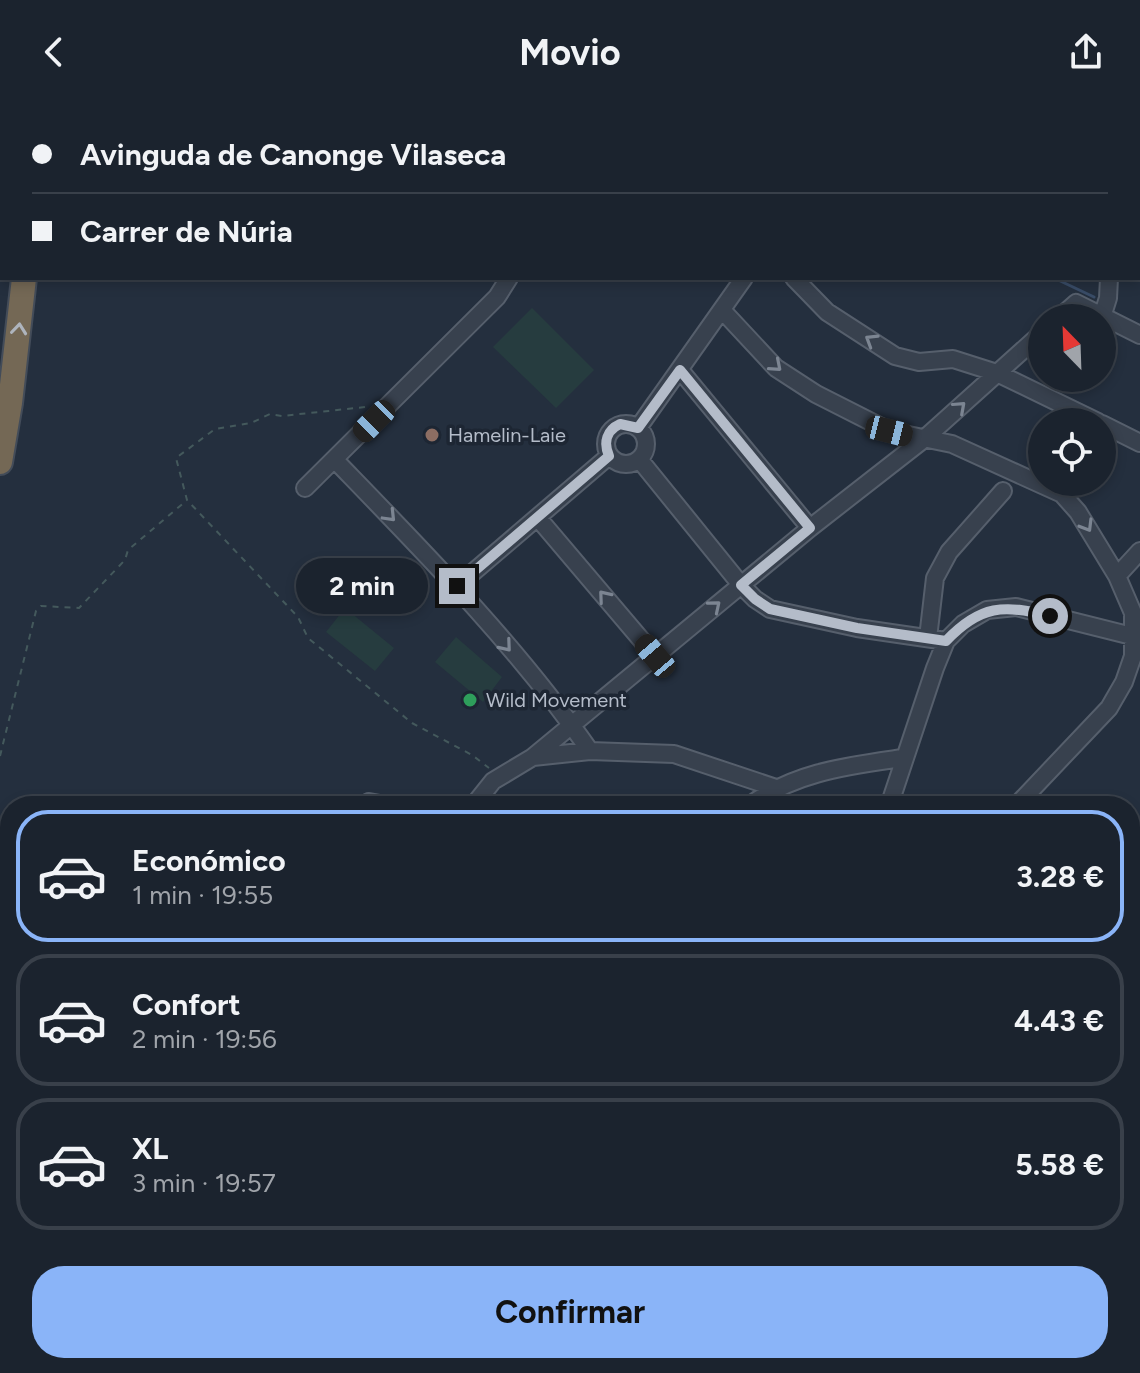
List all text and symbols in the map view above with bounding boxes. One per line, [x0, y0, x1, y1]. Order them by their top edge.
icon: back [32, 30, 76, 74]
icon: share [1064, 30, 1108, 74]
text: Movio [519, 31, 621, 74]
text: Avinguda de Canonge Vilaseca [80, 136, 506, 173]
text: Carrer de Núria [80, 213, 293, 250]
north arrow [1028, 304, 1116, 392]
map controls [1028, 304, 1116, 496]
one-way arrow [10, 322, 27, 335]
one-way arrow [865, 335, 880, 350]
one-way arrow [767, 356, 782, 371]
car [349, 396, 399, 446]
one-way arrow [950, 402, 965, 416]
button: locate [1028, 408, 1116, 496]
car [863, 414, 915, 448]
place label: Hamelin-Laie [448, 423, 566, 447]
marker: Hamelin-Laie [423, 426, 441, 444]
one-way arrow [380, 507, 395, 521]
one-way arrow [1077, 517, 1093, 532]
callout: 2 min [297, 558, 429, 614]
route end [439, 568, 475, 604]
text: 2 min [329, 570, 395, 602]
one-way arrow [599, 591, 614, 606]
route start [1032, 598, 1068, 634]
one-way arrow [706, 601, 720, 616]
car [630, 630, 680, 682]
one-way arrow [496, 637, 511, 651]
place label: Wild Movement [486, 688, 627, 712]
marker: Wild Movement [461, 691, 479, 709]
icon: car [36, 840, 108, 912]
text: Económico [132, 842, 286, 879]
text: 3.28 € [1016, 858, 1104, 895]
text: 1 min · 19:55 [132, 879, 273, 911]
icon: car [36, 984, 108, 1056]
text: Confort [132, 986, 241, 1023]
text: 4.43 € [1014, 1002, 1104, 1039]
text: 2 min · 19:56 [132, 1023, 277, 1055]
icon: car [36, 1128, 108, 1200]
text: XL [132, 1130, 168, 1167]
text: 5.58 € [1015, 1146, 1104, 1183]
text: 3 min · 19:57 [132, 1167, 276, 1199]
button: Confirmar [32, 1266, 1108, 1358]

